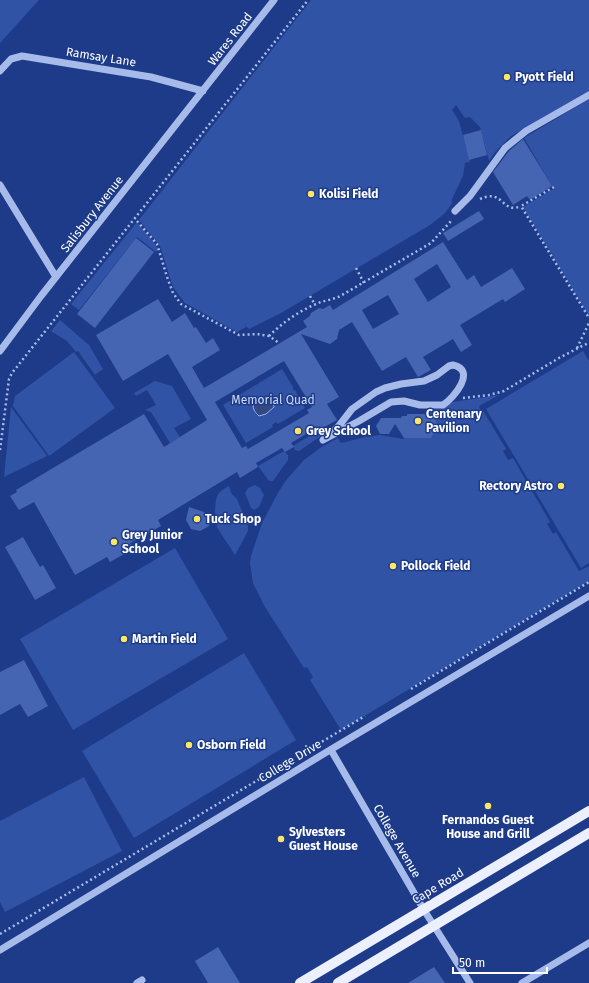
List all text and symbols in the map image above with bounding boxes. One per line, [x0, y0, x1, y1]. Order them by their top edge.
street label: Wares Road [205, 10, 255, 68]
street label: Ramsay Lane [65, 45, 137, 69]
place label: Pyott Field [515, 70, 574, 84]
marker: Pyott Field [502, 72, 512, 82]
street label: Salisbury Avenue [58, 173, 126, 255]
place label: Kolisi Field [319, 187, 379, 201]
marker: Kolisi Field [306, 189, 316, 199]
park label: Memorial Quad [231, 393, 315, 407]
place label: Centenary Pavilion [426, 407, 483, 435]
marker: Centenary Pavilion [413, 416, 423, 426]
place label: Grey School [306, 424, 371, 438]
marker: Grey School [293, 426, 303, 436]
place label: Rectory Astro [479, 479, 553, 493]
marker: Rectory Astro [556, 481, 566, 491]
place label: Tuck Shop [205, 512, 261, 526]
marker: Tuck Shop [192, 514, 202, 524]
place label: Grey Junior School [122, 528, 183, 556]
marker: Grey Junior School [109, 537, 119, 547]
place label: Pollock Field [401, 559, 470, 573]
marker: Pollock Field [388, 561, 398, 571]
place label: Martin Field [132, 632, 197, 646]
marker: Martin Field [119, 634, 129, 644]
street label: College Drive [256, 737, 324, 785]
place label: Osborn Field [197, 738, 266, 752]
marker: Osborn Field [184, 740, 194, 750]
marker: Fernandos Guest House and Grill [483, 801, 493, 811]
street label: College Avenue [370, 802, 424, 880]
place label: Fernandos Guest House and Grill [442, 813, 534, 841]
place label: Sylvesters Guest House [289, 825, 358, 853]
marker: Sylvesters Guest House [276, 834, 286, 844]
street label: Cape Road [410, 865, 466, 907]
scale bar [453, 949, 547, 975]
text: 50 m [459, 956, 485, 970]

